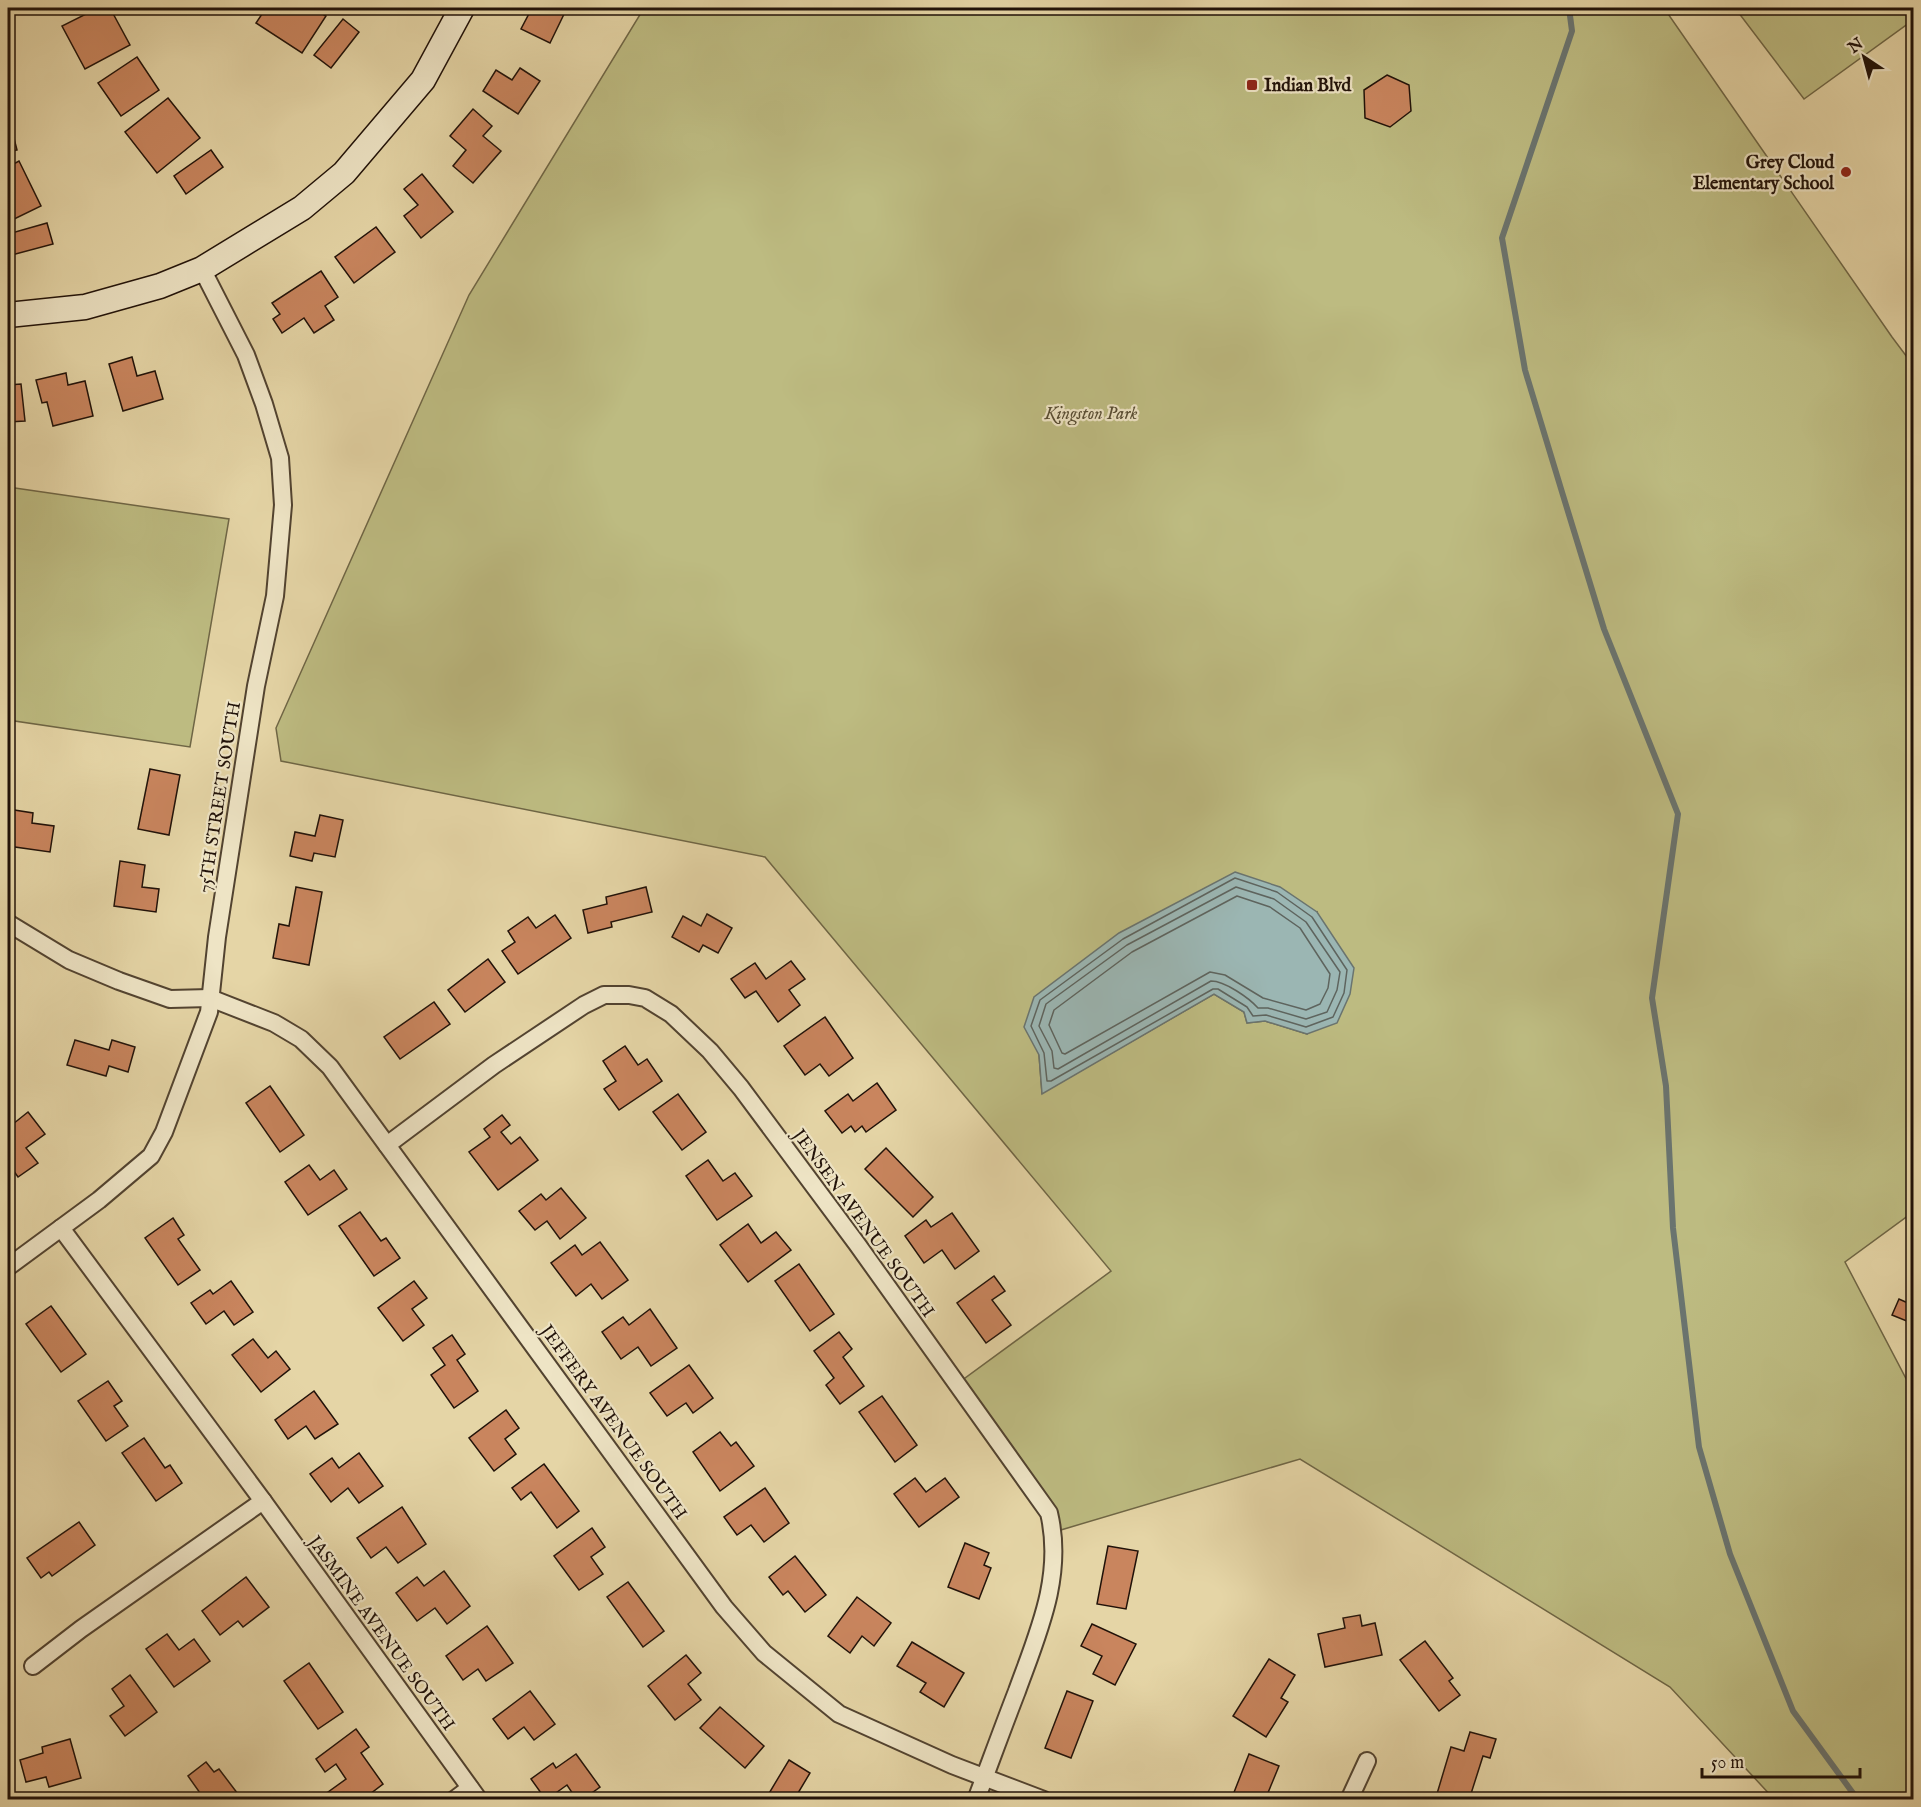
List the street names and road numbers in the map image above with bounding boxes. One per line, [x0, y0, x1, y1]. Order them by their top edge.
street label: 75TH STREET SOUTH [194, 700, 247, 894]
street label: JENSEN AVENUE SOUTH [786, 1124, 939, 1323]
street label: JEFFERY AVENUE SOUTH [533, 1319, 691, 1525]
street label: JASMINE AVENUE SOUTH [301, 1530, 459, 1736]

